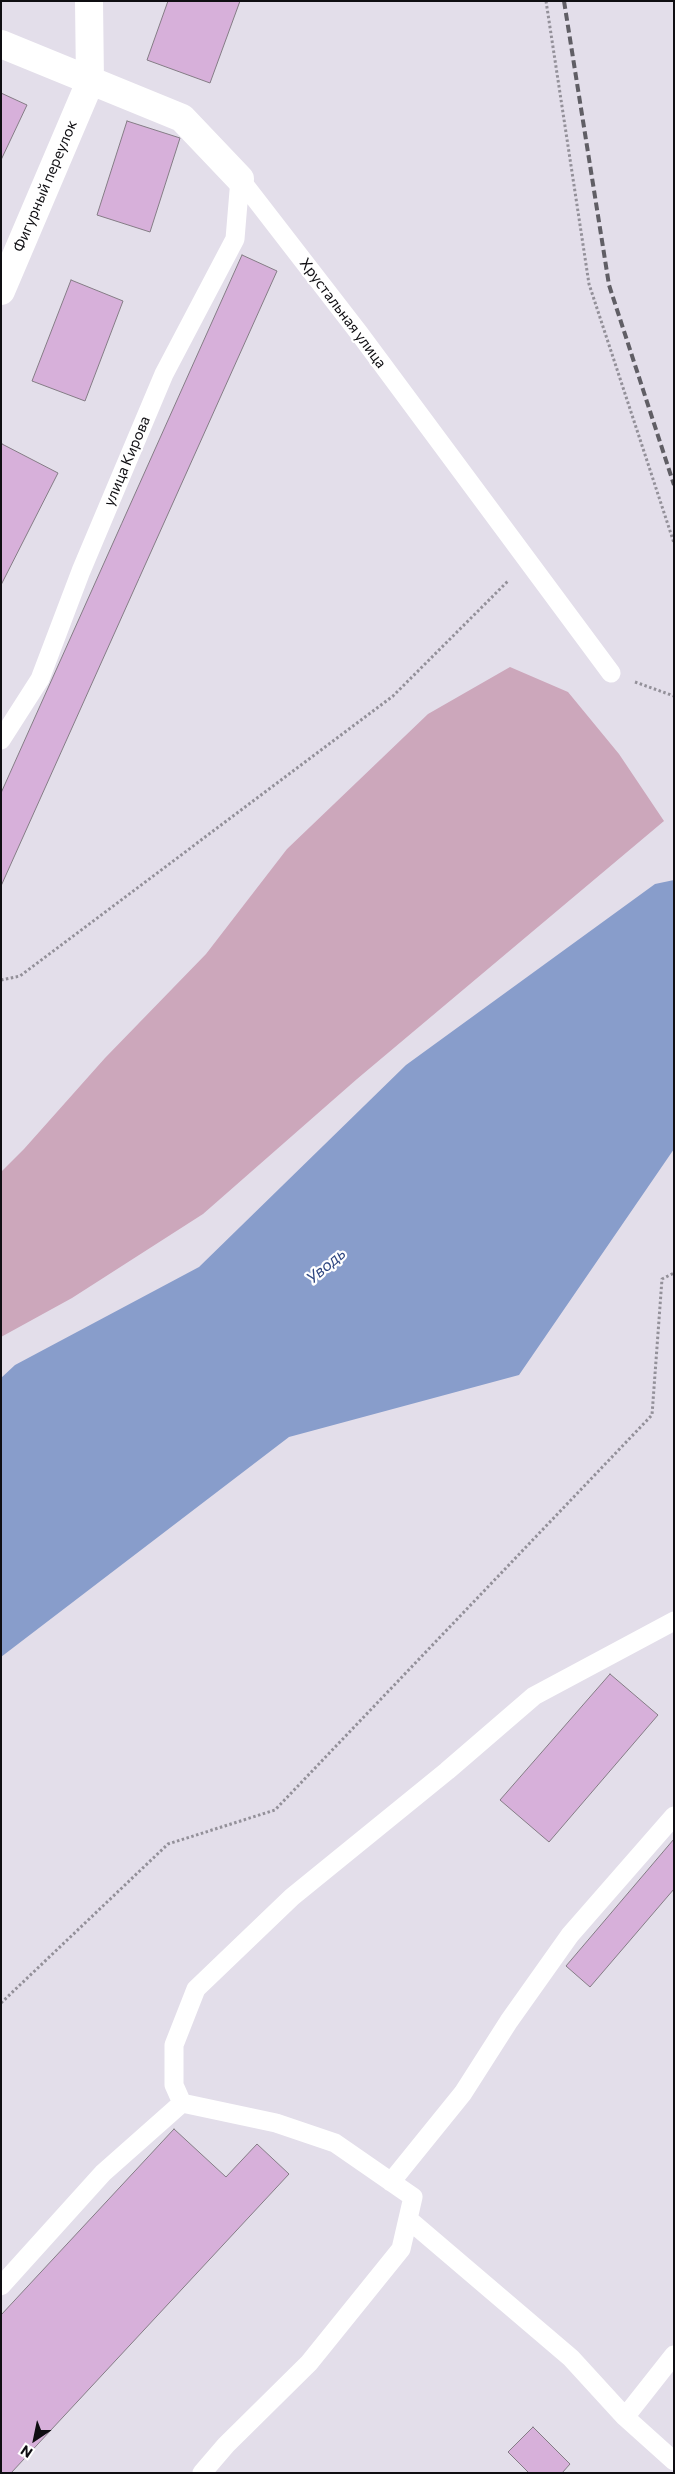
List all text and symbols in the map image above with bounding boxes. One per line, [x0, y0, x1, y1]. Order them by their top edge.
street label: Фигурный переулок [9, 117, 81, 255]
street label: Хрустальная улица [296, 254, 390, 372]
street label: улица Кирова [100, 413, 154, 509]
water label: Уводь [302, 1244, 350, 1288]
north arrow [10, 2414, 60, 2464]
text: N [17, 2442, 35, 2462]

